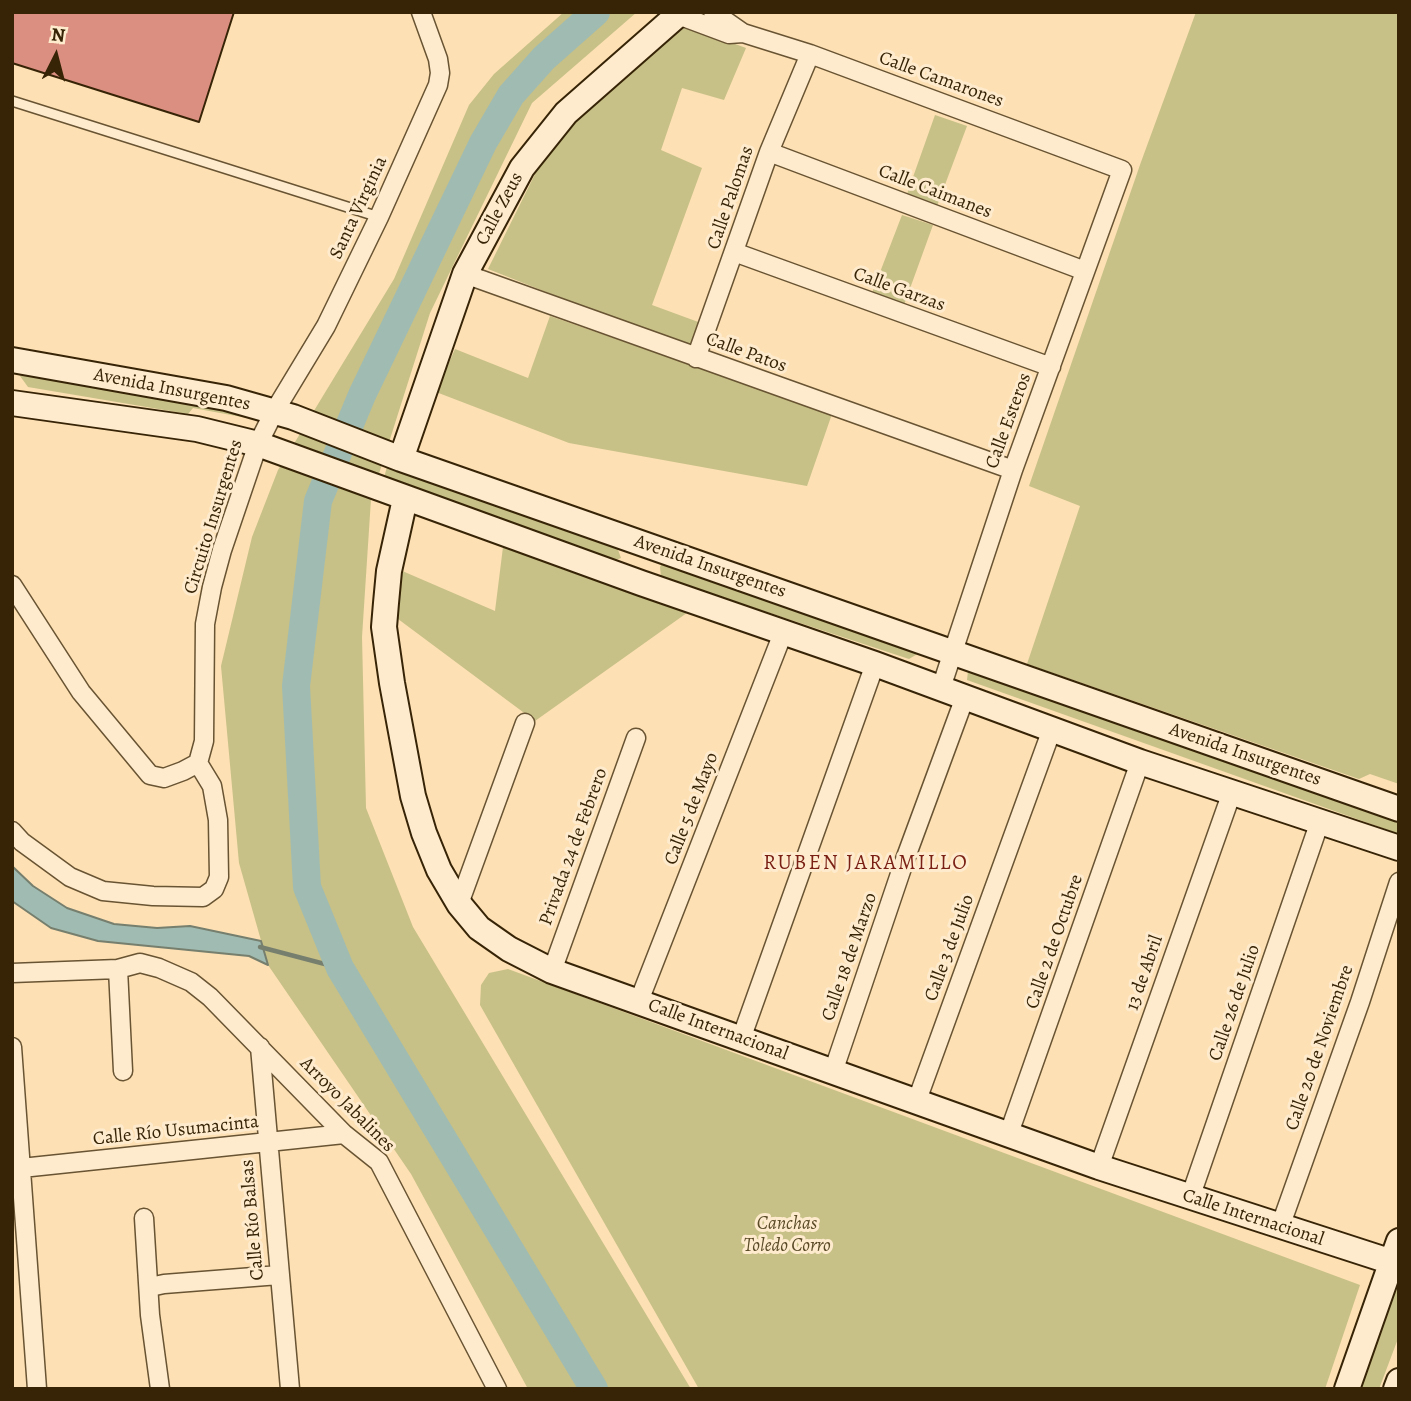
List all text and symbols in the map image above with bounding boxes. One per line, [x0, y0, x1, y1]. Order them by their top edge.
north arrow [21, 21, 91, 91]
text: N [50, 21, 66, 49]
street label: Calle Camarones [876, 47, 1006, 113]
street label: Calle Palomas [703, 143, 759, 253]
street label: Santa Virginia [325, 153, 393, 263]
street label: Calle Caimanes [875, 160, 995, 224]
street label: Calle Zeus [471, 169, 529, 249]
street label: Calle Garzas [850, 263, 948, 317]
street label: Calle Patos [702, 328, 790, 378]
street label: Avenida Insurgentes [92, 364, 252, 416]
street label: Calle Esteros [981, 370, 1037, 472]
street label: Circuito Insurgentes [180, 437, 248, 597]
street label: Avenida Insurgentes [631, 530, 789, 604]
street label: Avenida Insurgentes [1166, 718, 1324, 792]
street label: Calle 5 de Mayo [660, 749, 724, 869]
street label: Privada 24 de Febrero [535, 765, 613, 929]
district label: RUBEN JARAMILLO [765, 851, 967, 877]
street label: Calle 2 de Octubre [1021, 872, 1089, 1012]
street label: Calle 18 de Marzo [817, 890, 883, 1024]
street label: Calle 3 de Julio [920, 892, 980, 1004]
street label: 13 de Abril [1121, 932, 1169, 1014]
street label: Calle 26 de Julio [1204, 942, 1266, 1064]
street label: Calle 20 de Noviembre [1281, 962, 1359, 1134]
street label: Calle Internacional [645, 994, 791, 1066]
street label: Arroyo Jabalines [295, 1053, 399, 1157]
street label: Calle Río Usumacinta [92, 1111, 260, 1151]
street label: Calle Río Balsas [236, 1159, 270, 1281]
street label: Calle Internacional [1179, 1184, 1327, 1252]
park label: Canchas Toledo Corro [743, 1213, 831, 1257]

